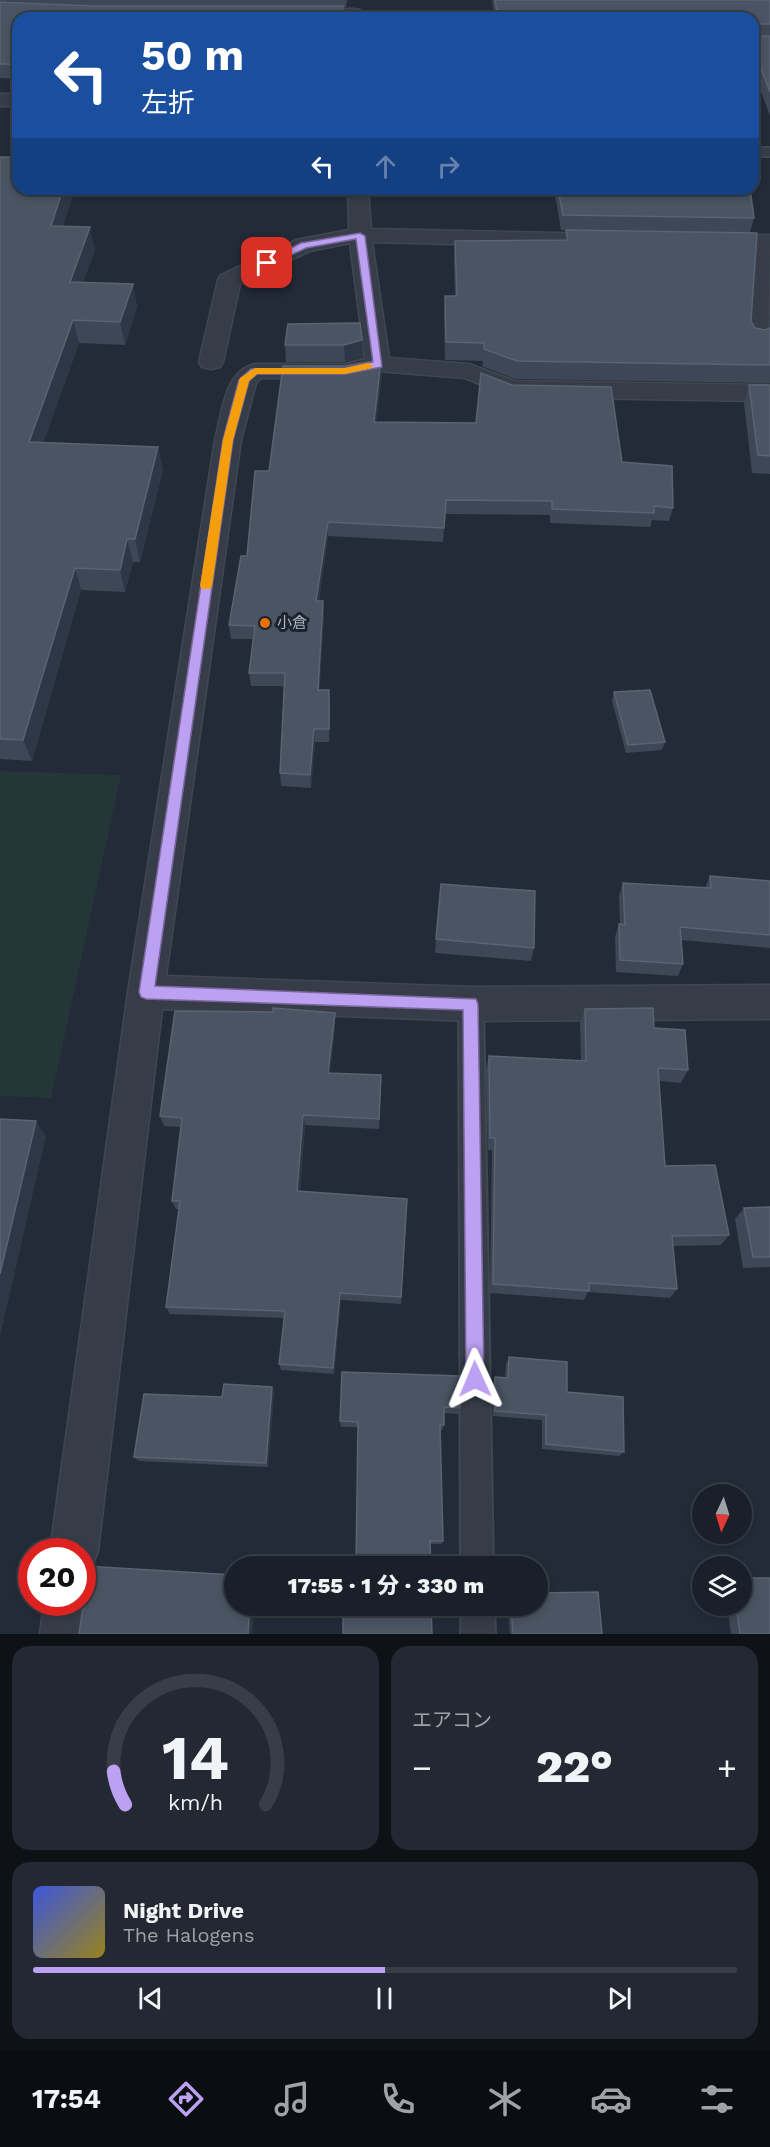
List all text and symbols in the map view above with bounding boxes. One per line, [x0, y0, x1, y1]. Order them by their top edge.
text: 50 m [141, 31, 244, 80]
icon: left [42, 36, 120, 114]
text: 左折 [141, 87, 195, 119]
icon: left [306, 150, 339, 183]
icon: ahead [369, 150, 402, 183]
icon: right [432, 150, 465, 183]
pin [241, 237, 292, 288]
icon: arrive [250, 246, 283, 279]
place label: 小倉 [277, 614, 307, 632]
marker: 小倉 [258, 616, 272, 630]
position arrow [443, 1347, 507, 1411]
north arrow [692, 1484, 752, 1544]
map controls [692, 1484, 752, 1616]
speed limit sign: 20 [18, 1538, 96, 1616]
button: layers [692, 1556, 752, 1616]
text: 17:55 · 1 分 · 330 m [288, 1573, 484, 1598]
text: エアコン [412, 1708, 492, 1732]
text: 14 [162, 1721, 229, 1794]
text: 22° [536, 1740, 613, 1793]
text: − [412, 1748, 432, 1787]
text: + [717, 1748, 737, 1787]
text: km/h [168, 1790, 223, 1815]
text: Night Drive [123, 1898, 244, 1923]
text: The Halogens [123, 1923, 255, 1947]
icon: previous [134, 1982, 167, 2015]
icon: pause [368, 1982, 401, 2015]
icon: next [603, 1982, 636, 2015]
icon: directions [165, 2078, 207, 2120]
icon: music [271, 2078, 313, 2120]
icon: phone [377, 2078, 419, 2120]
icon: climate [484, 2078, 526, 2120]
icon: car [590, 2078, 632, 2120]
icon: filters [696, 2078, 738, 2120]
text: 17:54 [32, 2083, 101, 2115]

